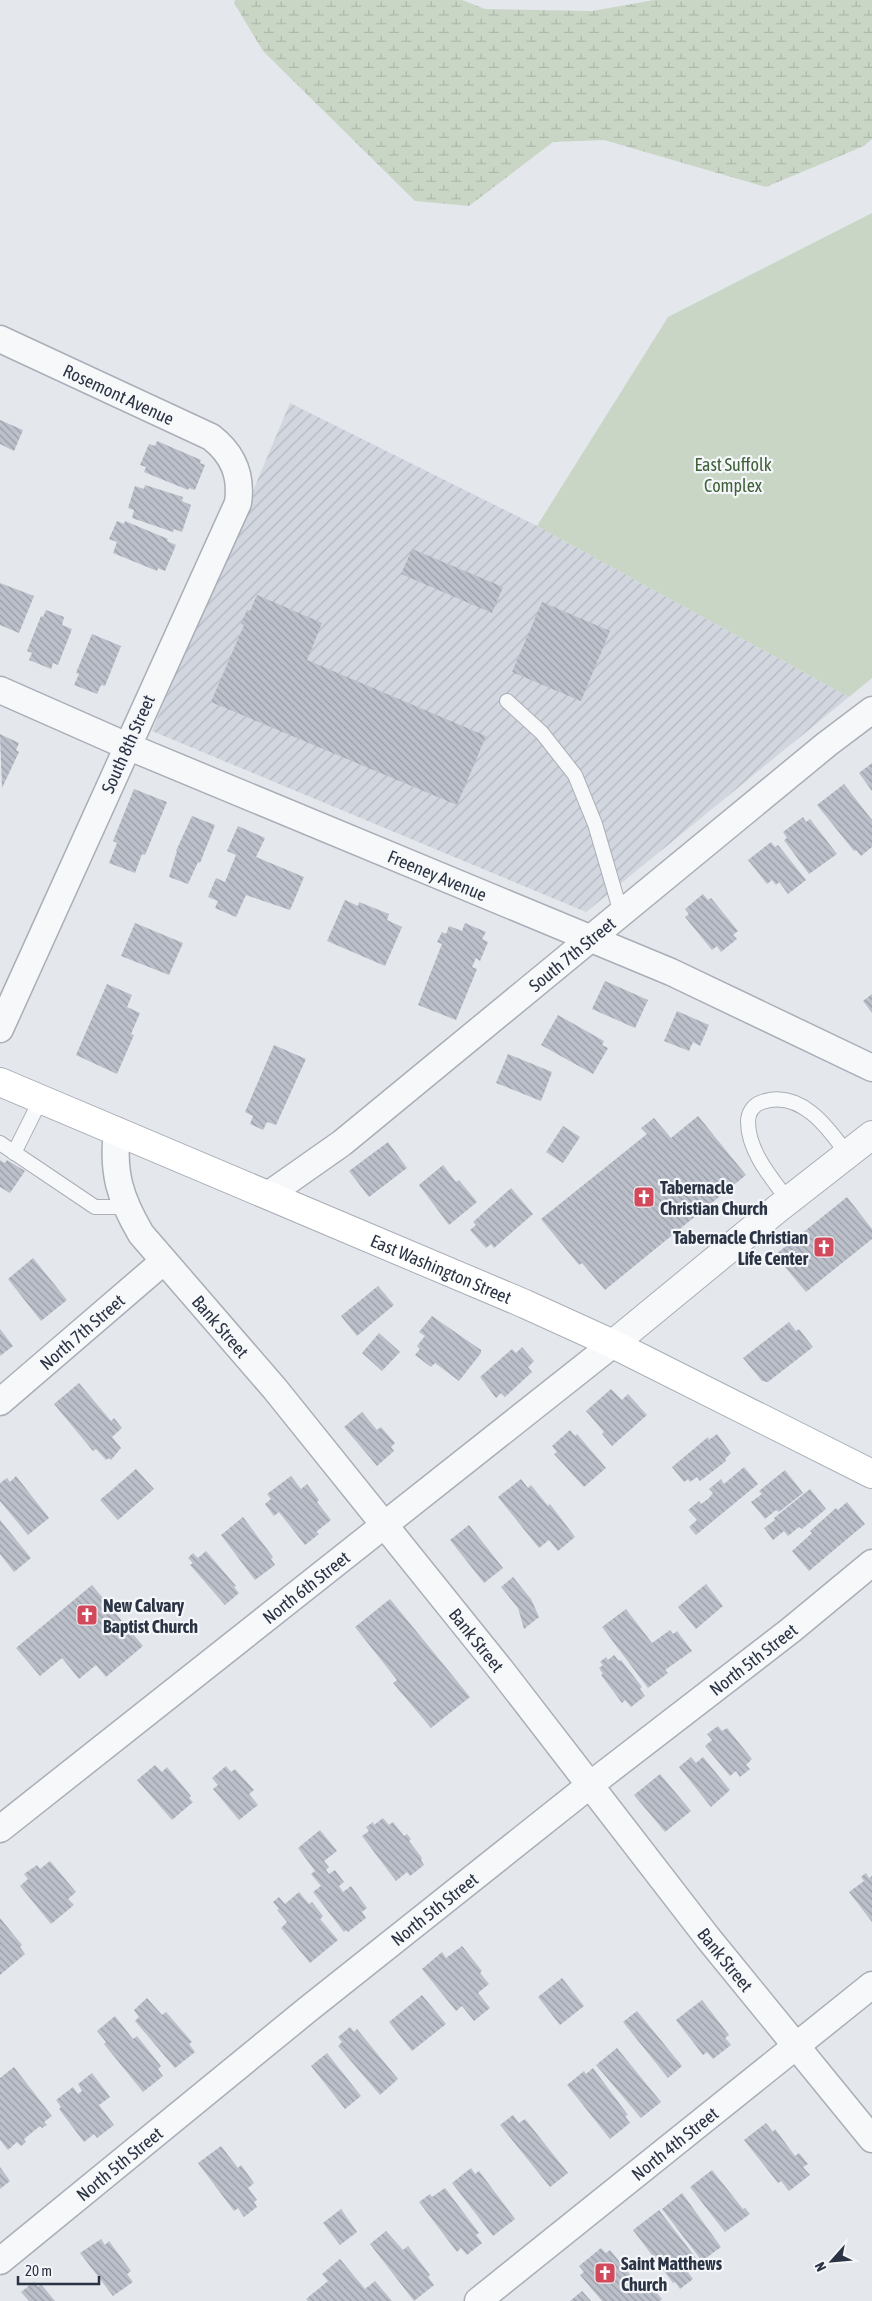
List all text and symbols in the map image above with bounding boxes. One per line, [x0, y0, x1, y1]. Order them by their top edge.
street label: Rosemont Avenue [60, 359, 178, 429]
park label: East Suffolk Complex [694, 454, 772, 496]
street label: South 8th Street [97, 692, 159, 796]
street label: Freeney Avenue [385, 845, 490, 905]
street label: South 7th Street [524, 912, 619, 996]
place label: Tabernacle Christian Church [660, 1177, 768, 1219]
church icon: Tabernacle Christian Church [632, 1185, 656, 1209]
place label: Tabernacle Christian Life Center [673, 1227, 809, 1269]
street label: East Washington Street [368, 1230, 515, 1308]
church icon: Tabernacle Christian Life Center [812, 1235, 836, 1259]
street label: North 7th Street [35, 1289, 129, 1374]
street label: Bank Street [188, 1291, 253, 1362]
street label: North 6th Street [258, 1546, 354, 1628]
place label: New Calvary Baptist Church [103, 1595, 198, 1637]
church icon: New Calvary Baptist Church [75, 1603, 99, 1627]
street label: Bank Street [445, 1604, 509, 1676]
street label: North 5th Street [705, 1619, 801, 1700]
street label: North 5th Street [387, 1868, 482, 1950]
street label: Bank Street [694, 1924, 758, 1995]
street label: North 4th Street [627, 2102, 722, 2184]
street label: North 5th Street [72, 2122, 167, 2205]
north arrow [807, 2236, 857, 2286]
place label: Saint Matthews Church [621, 2253, 723, 2295]
scale bar [18, 2254, 99, 2286]
text: N [811, 2260, 829, 2274]
church icon: Saint Matthews Church [593, 2261, 617, 2285]
text: 20 m [25, 2262, 52, 2279]

